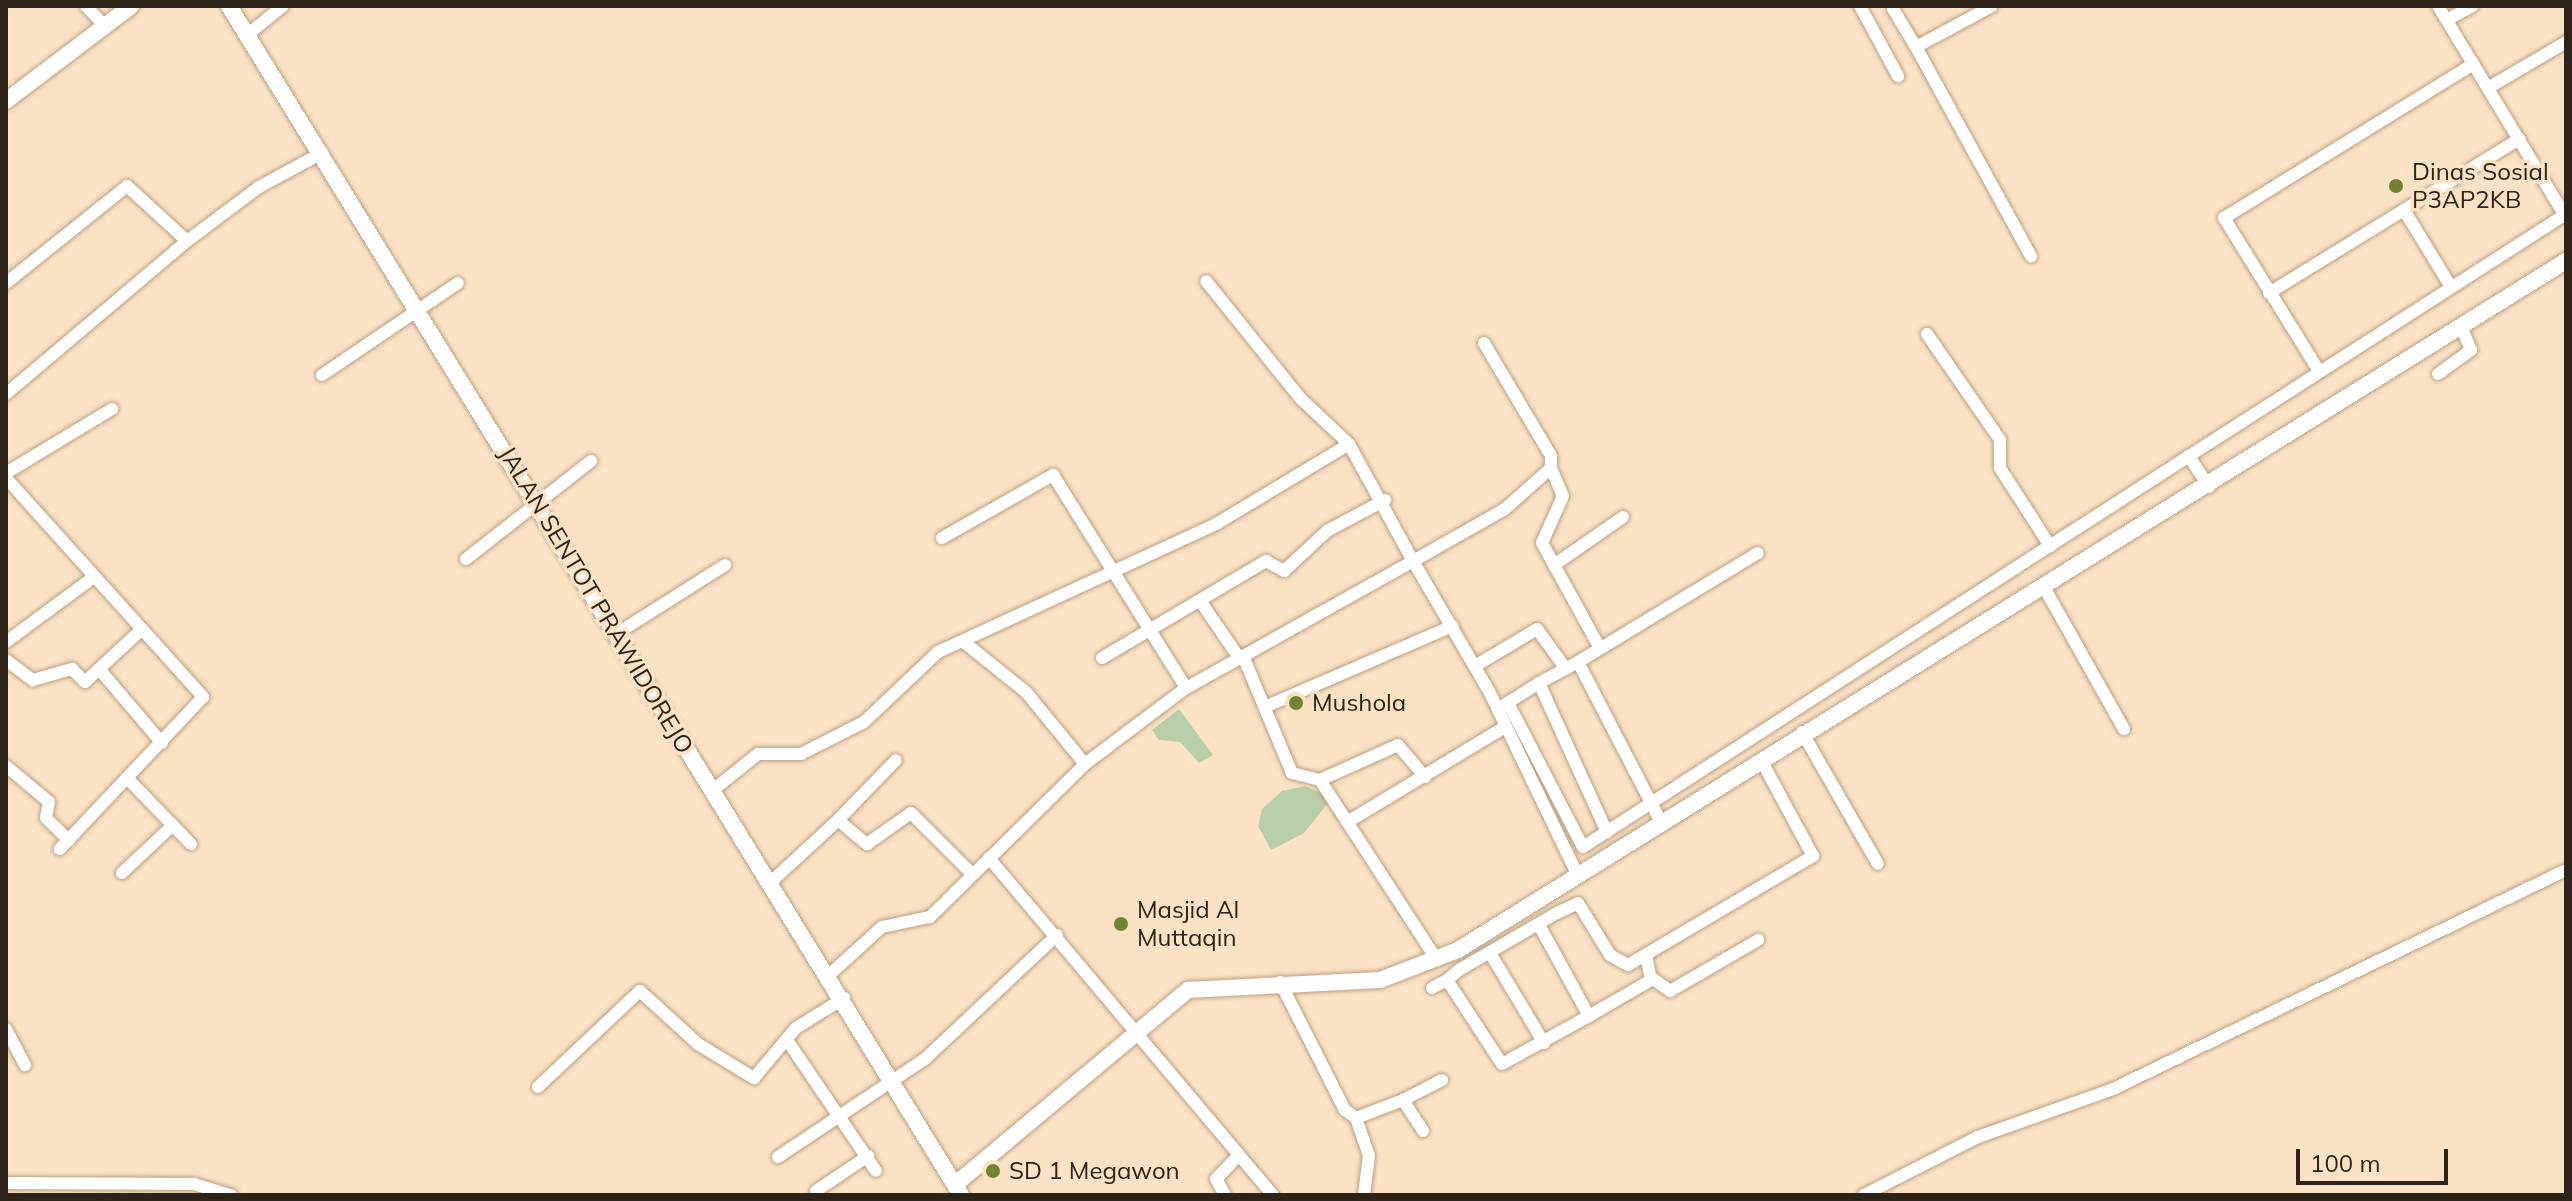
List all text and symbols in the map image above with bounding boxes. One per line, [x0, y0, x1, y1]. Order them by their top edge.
place label: Dinas Sosial P3AP2KB [2412, 158, 2549, 214]
marker: Dinas Sosial P3AP2KB [2387, 177, 2405, 195]
street label: JALAN SENTOT PRAWIDOREJO [493, 441, 699, 759]
place label: Mushola [1312, 689, 1406, 717]
marker: Mushola [1287, 694, 1305, 712]
place label: Masjid Al Muttaqin [1137, 896, 1239, 952]
marker: Masjid Al Muttaqin [1112, 915, 1130, 933]
scale bar [2300, 1133, 2452, 1183]
text: 100 m [2310, 1148, 2381, 1178]
place label: SD 1 Megawon [1009, 1157, 1180, 1185]
marker: SD 1 Megawon [984, 1162, 1002, 1180]

